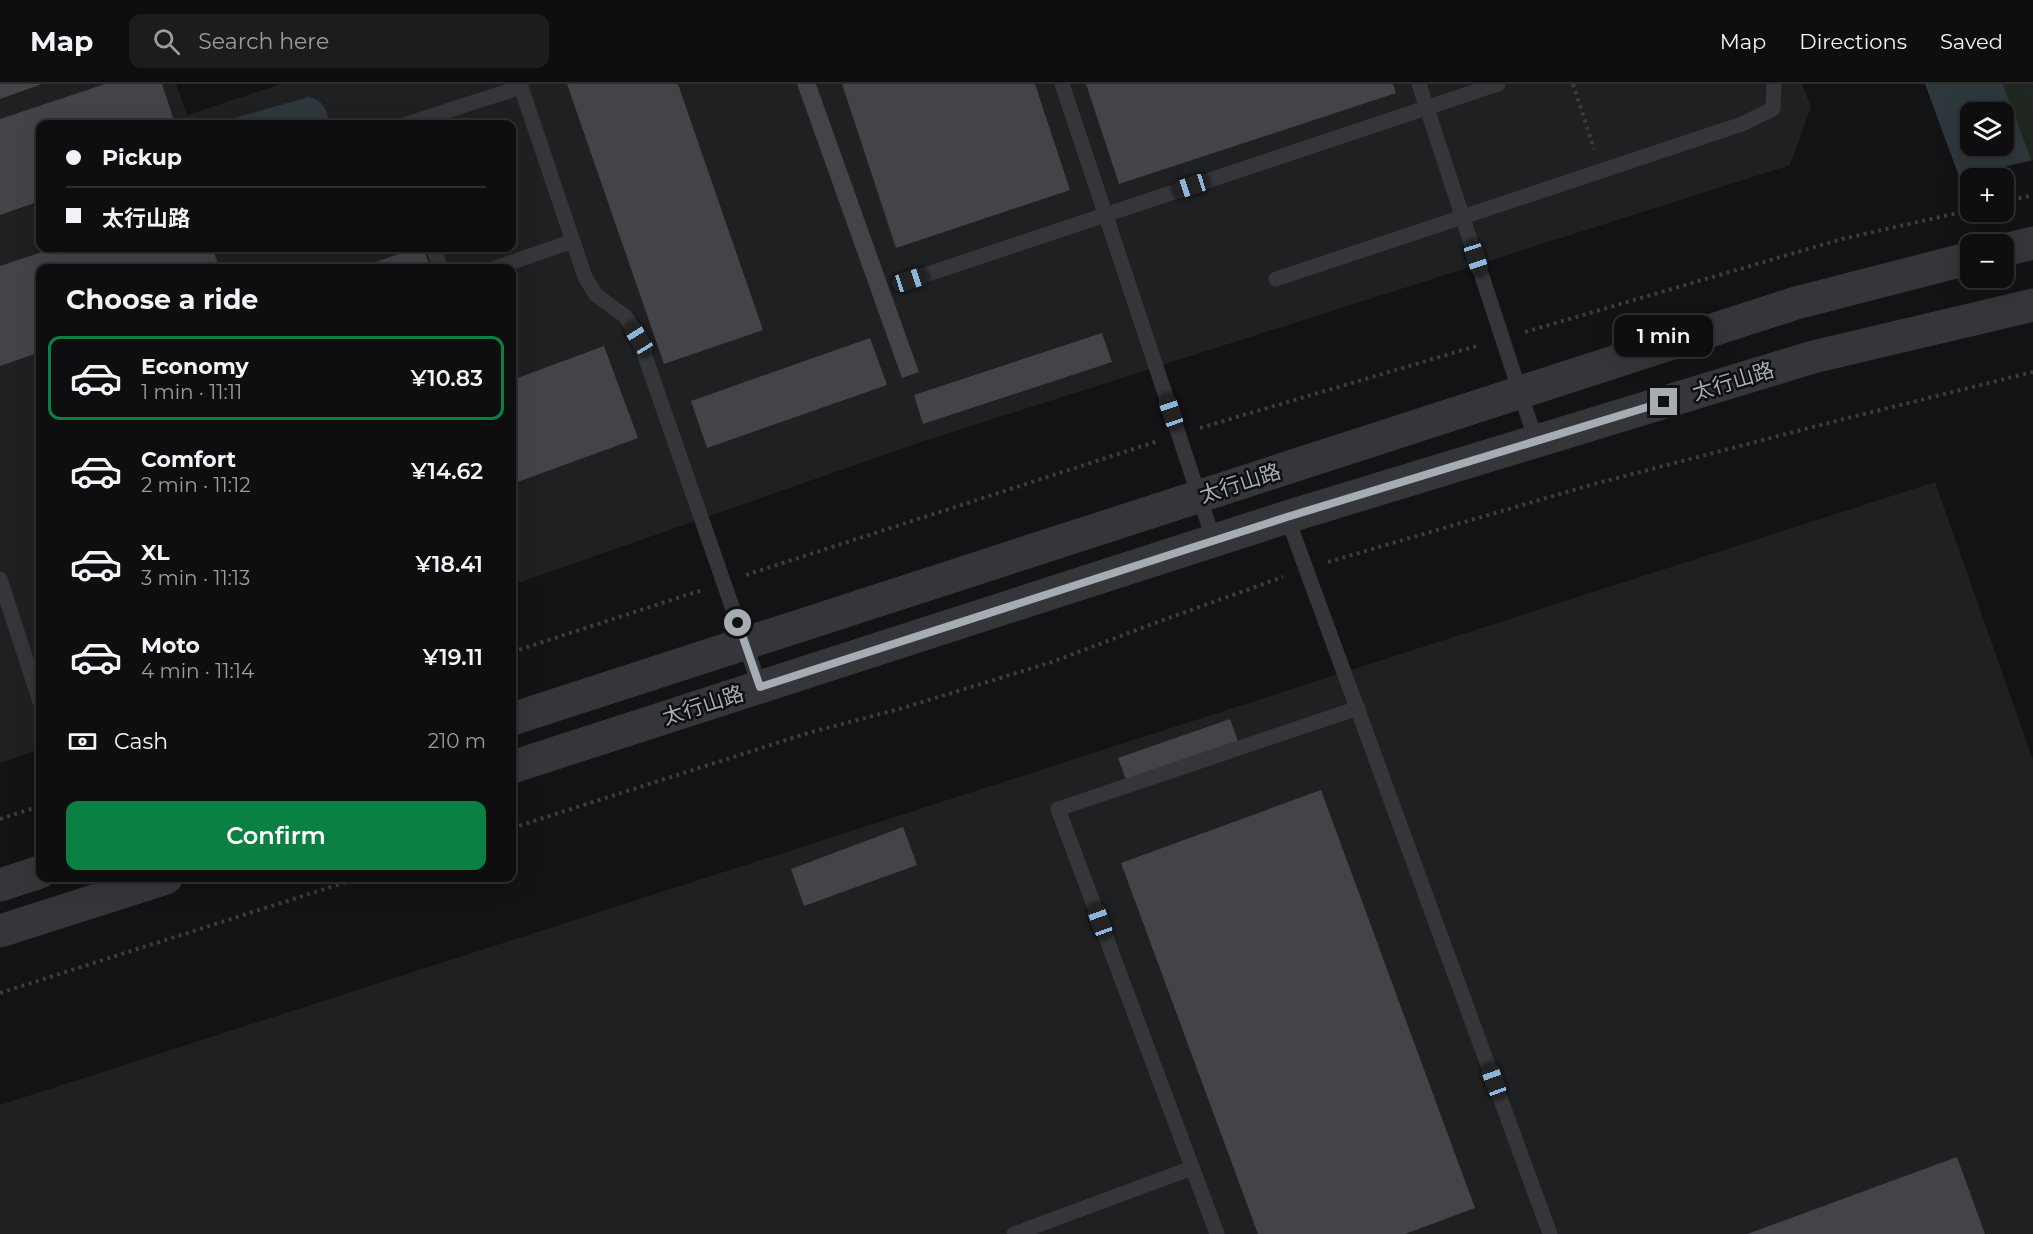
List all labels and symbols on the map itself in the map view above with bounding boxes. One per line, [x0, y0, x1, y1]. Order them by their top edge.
car [1171, 172, 1211, 200]
car [1462, 238, 1490, 278]
car [890, 266, 930, 294]
callout: 1 min [1614, 315, 1714, 357]
car [622, 319, 656, 359]
street label: 太行山路 [1689, 357, 1777, 405]
route end [1650, 388, 1677, 415]
car [1157, 392, 1185, 432]
street label: 太行山路 [1196, 458, 1284, 508]
route start [724, 609, 751, 636]
street label: 太行山路 [659, 680, 747, 730]
car [1085, 901, 1115, 941]
car [1479, 1061, 1509, 1101]

